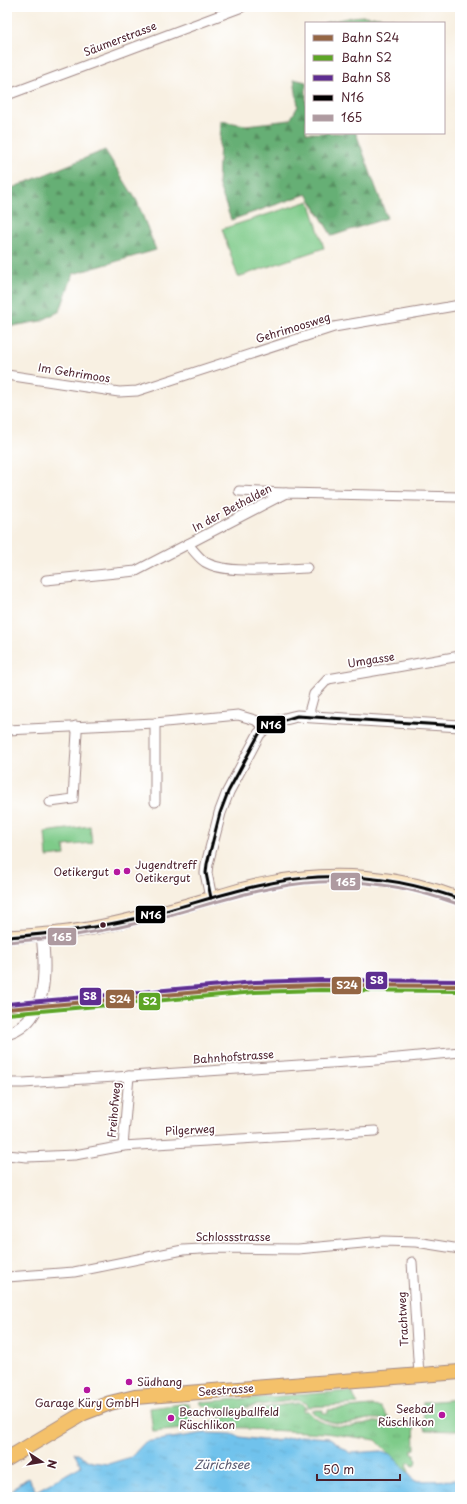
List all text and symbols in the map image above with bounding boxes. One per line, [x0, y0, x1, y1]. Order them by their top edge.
street label: Säumerstrasse [81, 17, 159, 60]
legend [305, 22, 445, 134]
text: Bahn S24 [341, 28, 399, 46]
text: Bahn S2 [341, 48, 392, 66]
text: Bahn S8 [341, 68, 391, 86]
text: N16 [341, 88, 364, 106]
text: 165 [341, 108, 362, 126]
street label: Gehrimoosweg [253, 308, 332, 347]
street label: Im Gehrimoos [37, 358, 111, 387]
street label: In der Bethalden [189, 479, 275, 536]
street label: Umgasse [346, 647, 396, 672]
line badge: N16 [256, 715, 286, 734]
text: N16 [260, 716, 282, 733]
place label: Jugendtreff Oetikergut [135, 856, 198, 886]
place label: Oetikergut [53, 863, 110, 880]
marker: Jugendtreff Oetikergut [122, 866, 132, 876]
marker: Oetikergut [112, 867, 122, 877]
line badge: 165 [330, 872, 361, 891]
text: 165 [336, 873, 356, 890]
line badge: N16 [135, 905, 166, 924]
text: N16 [140, 906, 162, 923]
unlabelled marker [98, 920, 108, 930]
line badge: 165 [47, 927, 77, 946]
text: 165 [52, 928, 72, 945]
line badge: S8 [365, 971, 388, 990]
text: S8 [370, 971, 384, 988]
line badge: S24 [331, 976, 362, 995]
text: S24 [336, 976, 358, 993]
line badge: S8 [79, 987, 102, 1006]
text: S8 [83, 987, 97, 1004]
line badge: S24 [105, 989, 135, 1009]
text: S24 [109, 990, 131, 1007]
line badge: S2 [138, 992, 161, 1011]
text: S2 [143, 992, 158, 1009]
street label: Bahnhofstrasse [191, 1045, 275, 1068]
street label: Freihofweg [103, 1081, 124, 1139]
street label: Pilgerweg [165, 1120, 215, 1139]
street label: Schlossstrasse [195, 1228, 271, 1245]
street label: Trachtweg [393, 1291, 412, 1347]
place label: Südhang [137, 1373, 182, 1390]
marker: Südhang [124, 1377, 134, 1387]
street label: Seestrasse [198, 1379, 255, 1400]
marker: Garage Küry GmbH [82, 1385, 92, 1395]
place label: Garage Küry GmbH [35, 1394, 139, 1411]
place label: Seebad Rüschlikon [378, 1400, 434, 1430]
place label: Beachvolleyballfeld Rüschlikon [179, 1403, 279, 1433]
marker: Seebad Rüschlikon [437, 1410, 447, 1420]
marker: Beachvolleyballfeld Rüschlikon [166, 1413, 176, 1423]
north arrow [22, 1442, 62, 1482]
water label: Zürichsee [194, 1455, 250, 1473]
scale bar [317, 1456, 400, 1482]
text: N [43, 1458, 61, 1470]
text: 50 m [323, 1460, 354, 1478]

